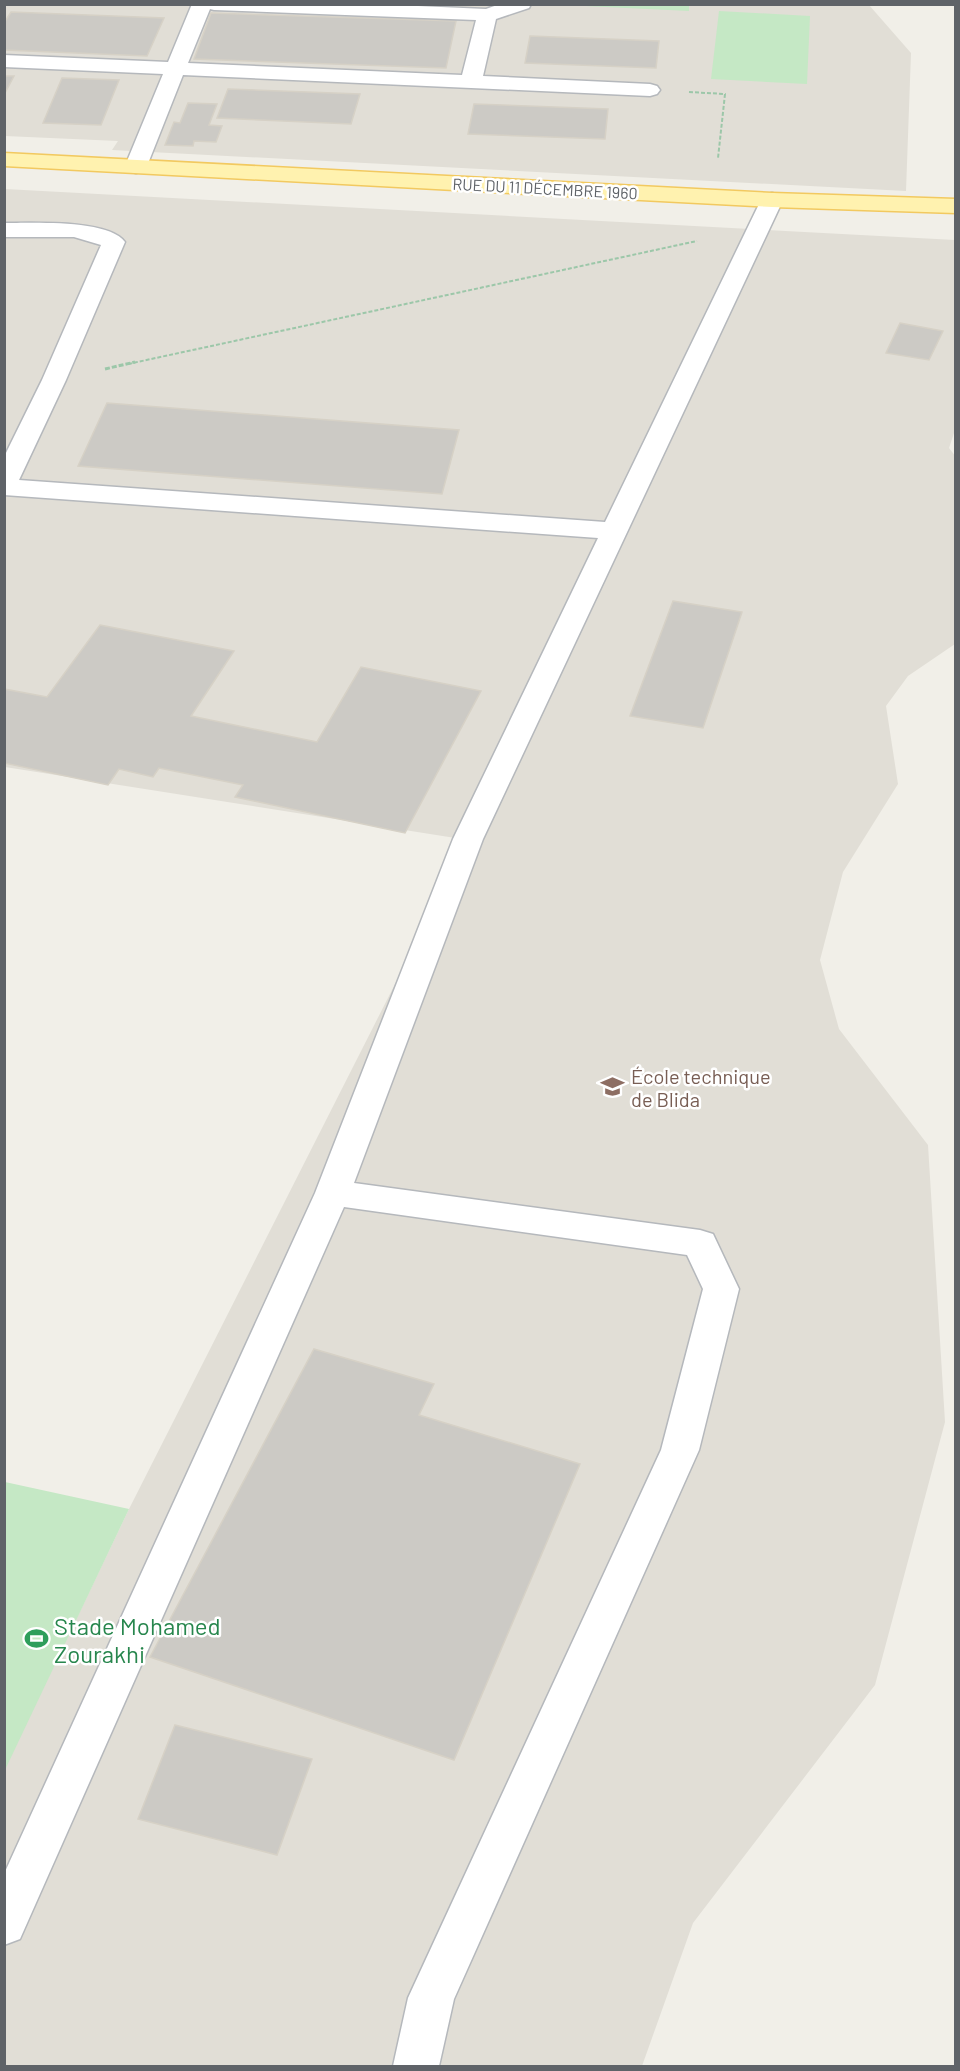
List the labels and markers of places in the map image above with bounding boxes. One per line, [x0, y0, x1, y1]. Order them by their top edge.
place label: École technique de Blida [631, 1064, 771, 1111]
school or university icon: École technique de Blida [600, 1074, 626, 1100]
place label: Stade Mohamed Zourakhi [54, 1611, 221, 1668]
sports icon: Stade Mohamed Zourakhi [23, 1626, 49, 1652]

